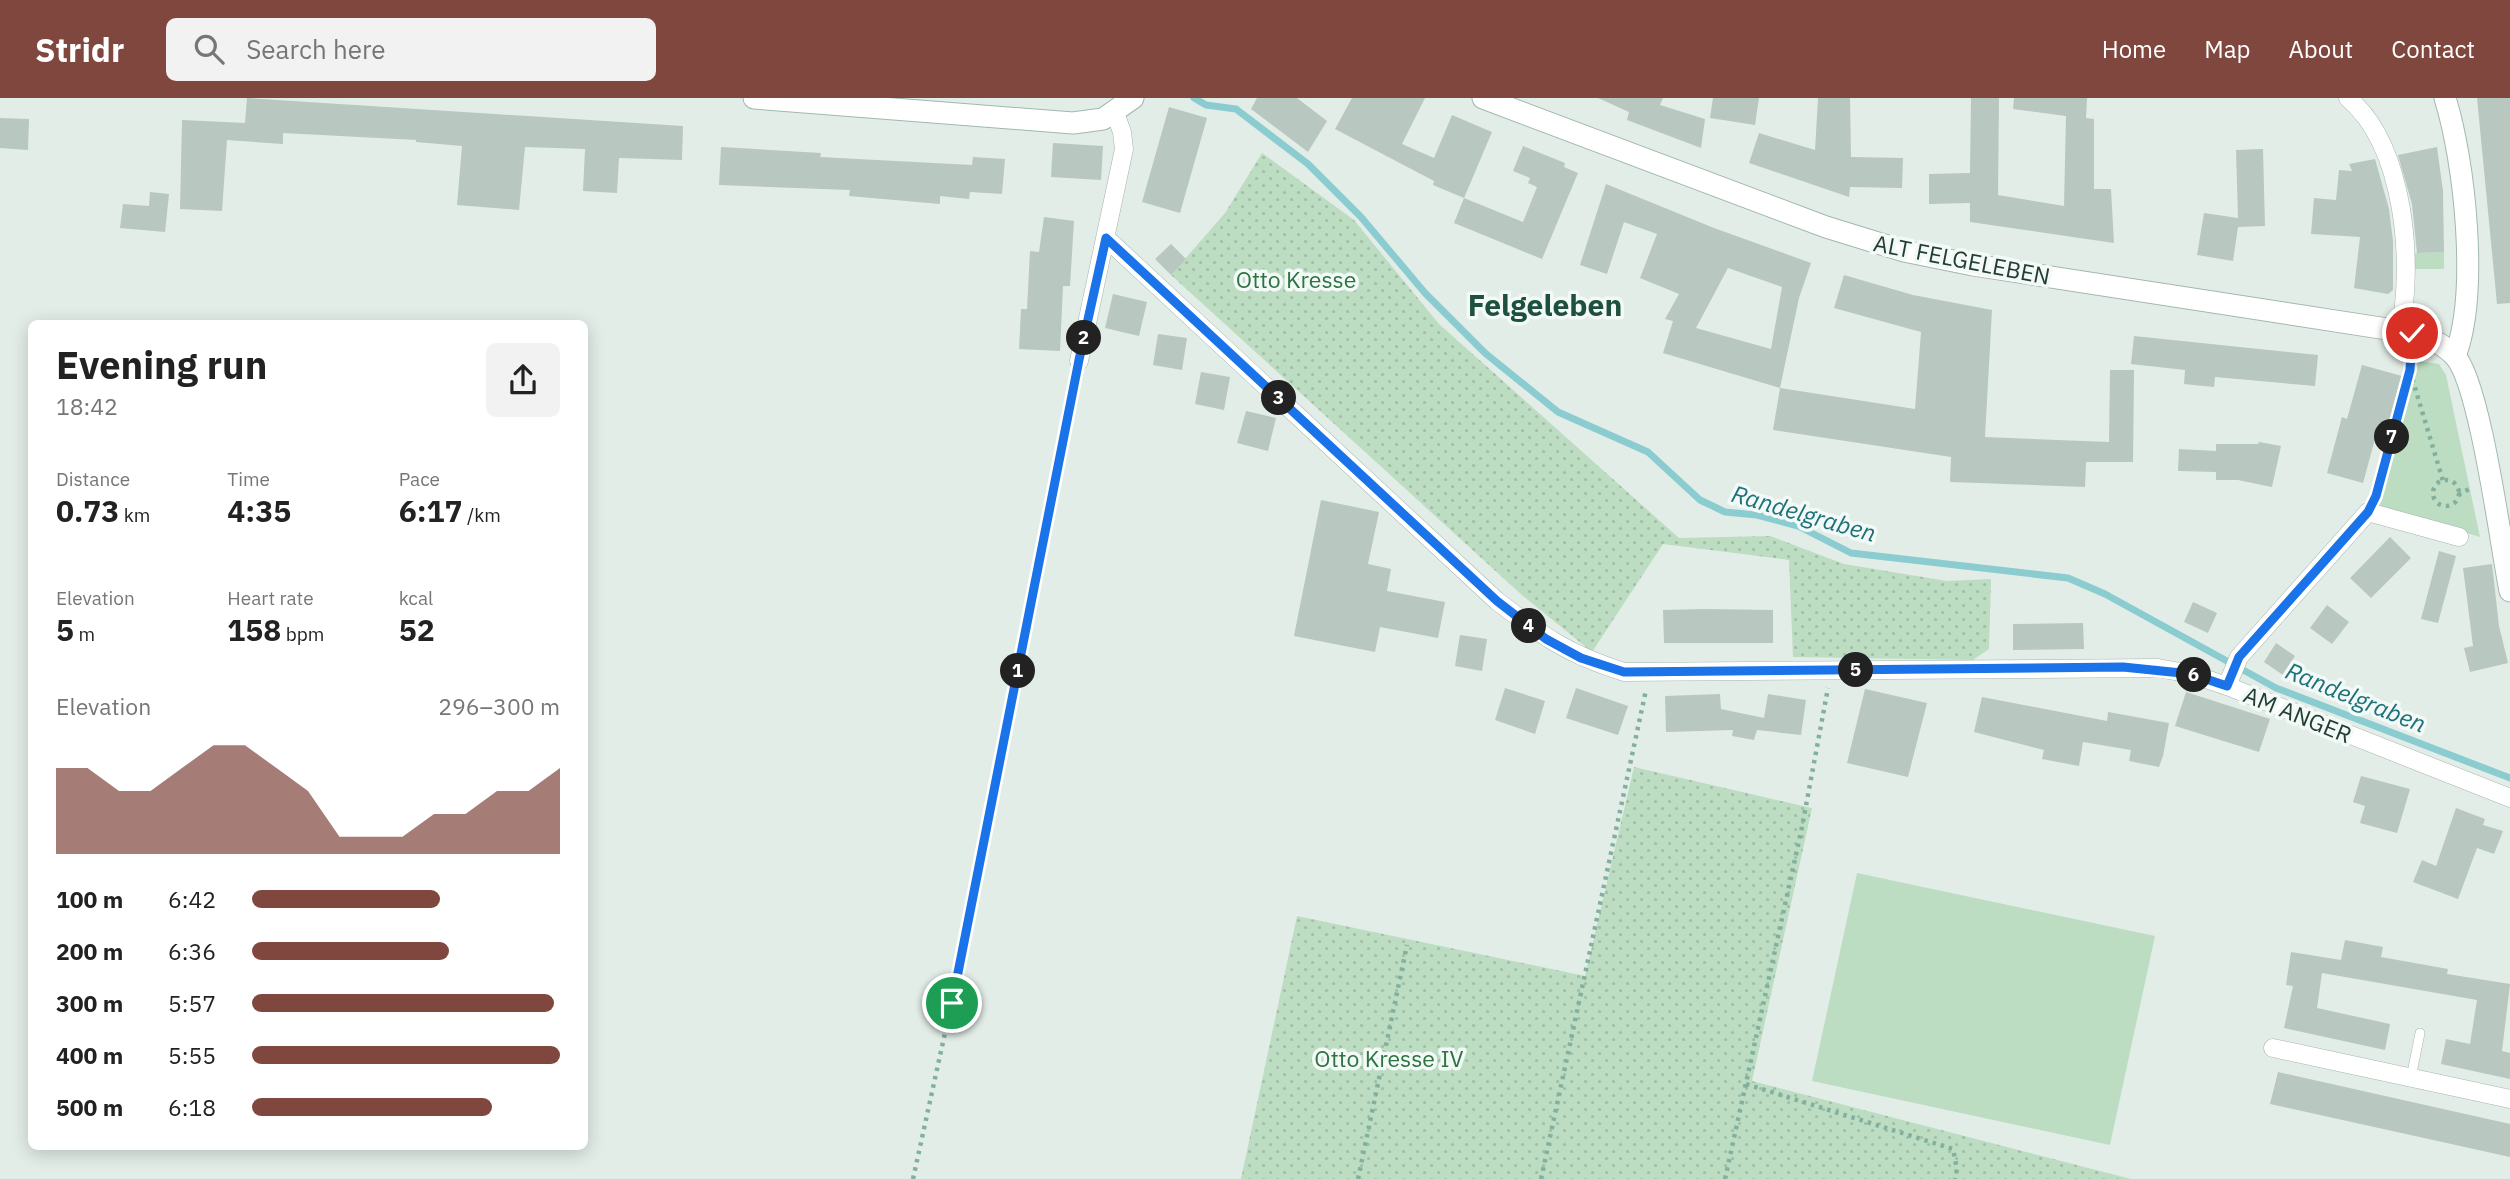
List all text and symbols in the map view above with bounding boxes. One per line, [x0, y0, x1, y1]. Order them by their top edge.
search box [166, 18, 656, 81]
text: Stridr [35, 28, 124, 71]
icon: search [190, 30, 228, 68]
text: Search here [246, 32, 386, 66]
text: Home [2102, 33, 2166, 65]
text: Map [2204, 33, 2250, 65]
text: About [2288, 33, 2353, 65]
text: Contact [2391, 33, 2475, 65]
street label: ALT FELGELEBEN [1871, 227, 2053, 291]
park label: Otto Kresse [1236, 264, 1356, 294]
district label: Felgeleben [1468, 285, 1622, 324]
pin [2382, 303, 2442, 363]
icon: check [2393, 314, 2431, 352]
pin: 2 [1066, 320, 1102, 356]
text: 2 [1078, 325, 1089, 349]
text: Evening run [56, 340, 267, 389]
button: share [486, 343, 560, 417]
pin: 3 [1262, 380, 1296, 416]
text: 3 [1273, 385, 1284, 409]
text: 18:42 [56, 391, 118, 421]
pin: 7 [2374, 420, 2410, 454]
text: 7 [2386, 424, 2397, 448]
text: Distance [56, 467, 130, 491]
text: Time [227, 467, 270, 491]
text: Pace [399, 467, 440, 491]
water label: Randelgraben [1728, 477, 1880, 549]
text: 0.73 [56, 491, 119, 530]
text: 4:35 [227, 491, 291, 530]
text: 6:17 [399, 491, 463, 530]
text: km [119, 503, 150, 527]
text: /km [463, 503, 501, 527]
text: Elevation [56, 586, 135, 610]
text: Heart rate [227, 586, 314, 610]
text: kcal [399, 586, 433, 610]
pin: 4 [1512, 608, 1546, 644]
text: 5 [56, 610, 74, 649]
text: 158 [227, 610, 281, 649]
text: 52 [399, 610, 435, 649]
text: 4 [1523, 613, 1534, 637]
text: m [74, 622, 95, 646]
text: bpm [281, 622, 324, 646]
pin: 5 [1839, 652, 1874, 688]
pin: 1 [1000, 654, 1036, 688]
water label: Randelgraben [2281, 654, 2431, 740]
text: 5 [1850, 657, 1861, 681]
text: 1 [1012, 658, 1023, 682]
pin: 6 [2176, 658, 2212, 692]
text: 6 [2188, 662, 2199, 686]
street label: AM ANGER [2240, 679, 2356, 749]
text: Elevation [56, 691, 151, 721]
text: 296–300 m [438, 691, 560, 721]
text: 100 m [56, 884, 123, 914]
text: 6:42 [168, 884, 216, 914]
text: 200 m [56, 936, 123, 966]
text: 6:36 [168, 936, 216, 966]
pin [922, 973, 982, 1033]
icon: arrive [933, 984, 971, 1022]
text: 300 m [56, 988, 123, 1018]
text: 5:57 [168, 988, 216, 1018]
text: 400 m [56, 1040, 123, 1070]
text: 5:55 [168, 1040, 216, 1070]
park label: Otto Kresse IV [1314, 1043, 1464, 1073]
text: 500 m [56, 1092, 123, 1122]
text: 6:18 [168, 1092, 216, 1122]

